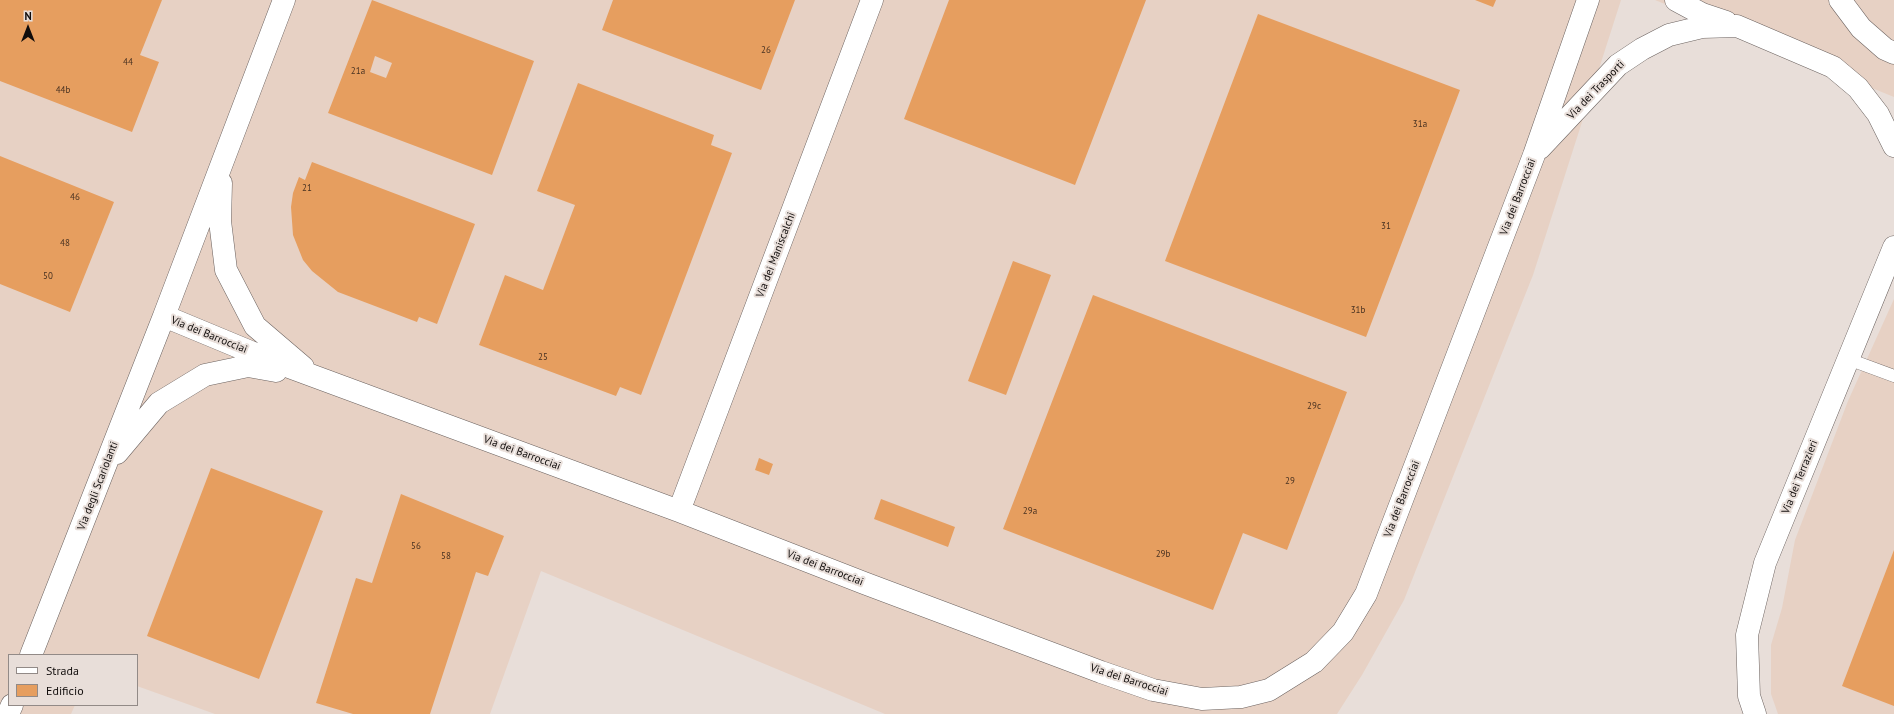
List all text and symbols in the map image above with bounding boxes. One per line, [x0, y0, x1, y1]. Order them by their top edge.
north arrow [8, 8, 48, 48]
text: N [24, 9, 32, 23]
house number: 26 [761, 45, 771, 55]
house number: 44 [123, 57, 133, 67]
street label: Via dei Trasporti [1565, 58, 1627, 122]
house number: 21a [351, 66, 365, 76]
house number: 44b [56, 85, 70, 95]
house number: 31a [1413, 119, 1427, 129]
street label: Via dei Barrocciai [1497, 157, 1539, 237]
house number: 21 [302, 183, 312, 193]
house number: 46 [70, 192, 80, 202]
street label: Via dei Maniscalchi [754, 210, 798, 300]
house number: 31 [1381, 221, 1391, 231]
house number: 48 [60, 238, 70, 248]
house number: 50 [43, 271, 53, 281]
house number: 31b [1351, 305, 1365, 315]
street label: Via dei Barrocciai [169, 314, 249, 356]
house number: 25 [538, 352, 548, 362]
house number: 29c [1307, 401, 1321, 411]
street label: Via dei Barrocciai [482, 433, 562, 473]
street label: Via dei Terrazieri [1779, 438, 1821, 516]
street label: Via degli Scariolanti [75, 440, 121, 532]
street label: Via dei Barrocciai [1381, 459, 1423, 539]
house number: 29 [1285, 476, 1295, 486]
house number: 29a [1023, 506, 1037, 516]
house number: 56 [411, 541, 421, 551]
street label: Via dei Barrocciai [785, 547, 865, 589]
house number: 29b [1156, 549, 1170, 559]
house number: 58 [441, 551, 451, 561]
legend [8, 654, 138, 706]
street label: Via dei Barrocciai [1088, 661, 1170, 699]
text: Strada [46, 663, 79, 678]
text: Edificio [46, 683, 84, 698]

